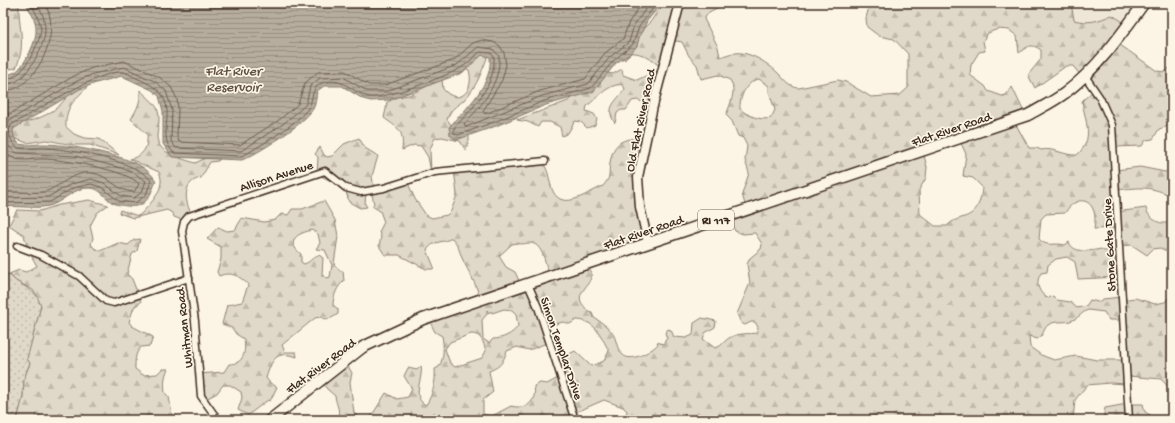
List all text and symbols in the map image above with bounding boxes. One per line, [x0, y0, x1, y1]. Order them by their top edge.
water label: Flat River Reservoir [205, 64, 264, 97]
street label: Old Flat River Road [623, 66, 660, 173]
street label: Flat River Road [909, 109, 995, 151]
street label: Allison Avenue [238, 158, 316, 196]
street label: Stone Gate Drive [1101, 198, 1120, 292]
road number: RI 117 [698, 210, 734, 230]
street label: Flat River Road [601, 212, 687, 254]
street label: Whitman Road [174, 286, 197, 368]
street label: Simon Templar Drive [536, 296, 585, 402]
street label: Flat River Road [283, 335, 360, 399]

